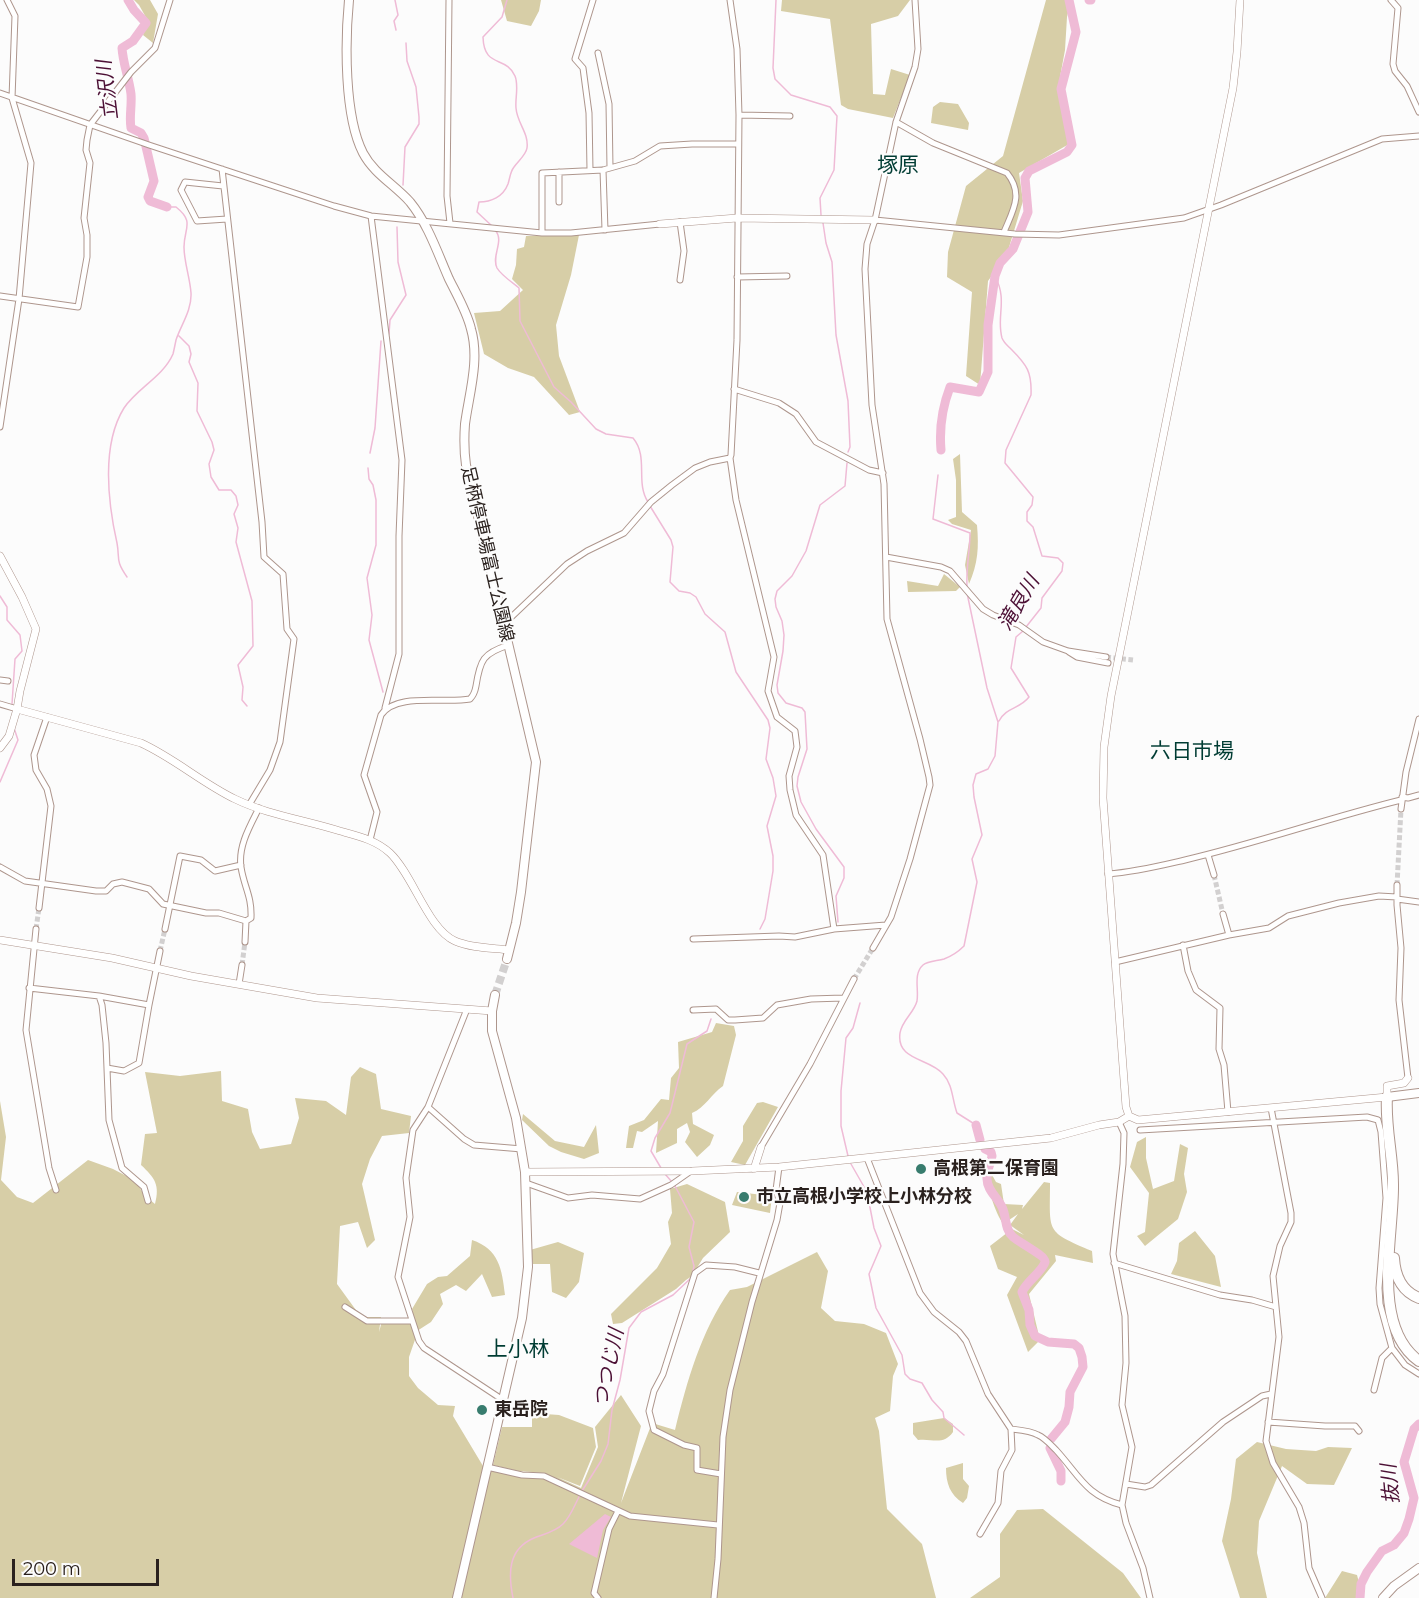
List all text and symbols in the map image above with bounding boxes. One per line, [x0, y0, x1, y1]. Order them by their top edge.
water label: 立沢川 [92, 59, 124, 121]
district label: 塚原 [877, 153, 919, 179]
street label: 足柄停車場富士公園線 [456, 464, 518, 644]
water label: 滝良川 [993, 571, 1045, 635]
district label: 六日市場 [1150, 739, 1234, 765]
place label: 高根第二保育園 [933, 1158, 1059, 1180]
marker: 高根第二保育園 [914, 1162, 928, 1176]
place label: 市立高根小学校上小林分校 [756, 1186, 972, 1208]
marker: 市立高根小学校上小林分校 [737, 1190, 751, 1204]
water label: つつじ川 [589, 1326, 629, 1410]
district label: 上小林 [487, 1337, 549, 1363]
place label: 東岳院 [494, 1399, 548, 1421]
marker: 東岳院 [475, 1403, 489, 1417]
water label: 抜川 [1377, 1463, 1405, 1505]
scale bar [15, 1547, 162, 1585]
text: 200 m [23, 1558, 81, 1580]

